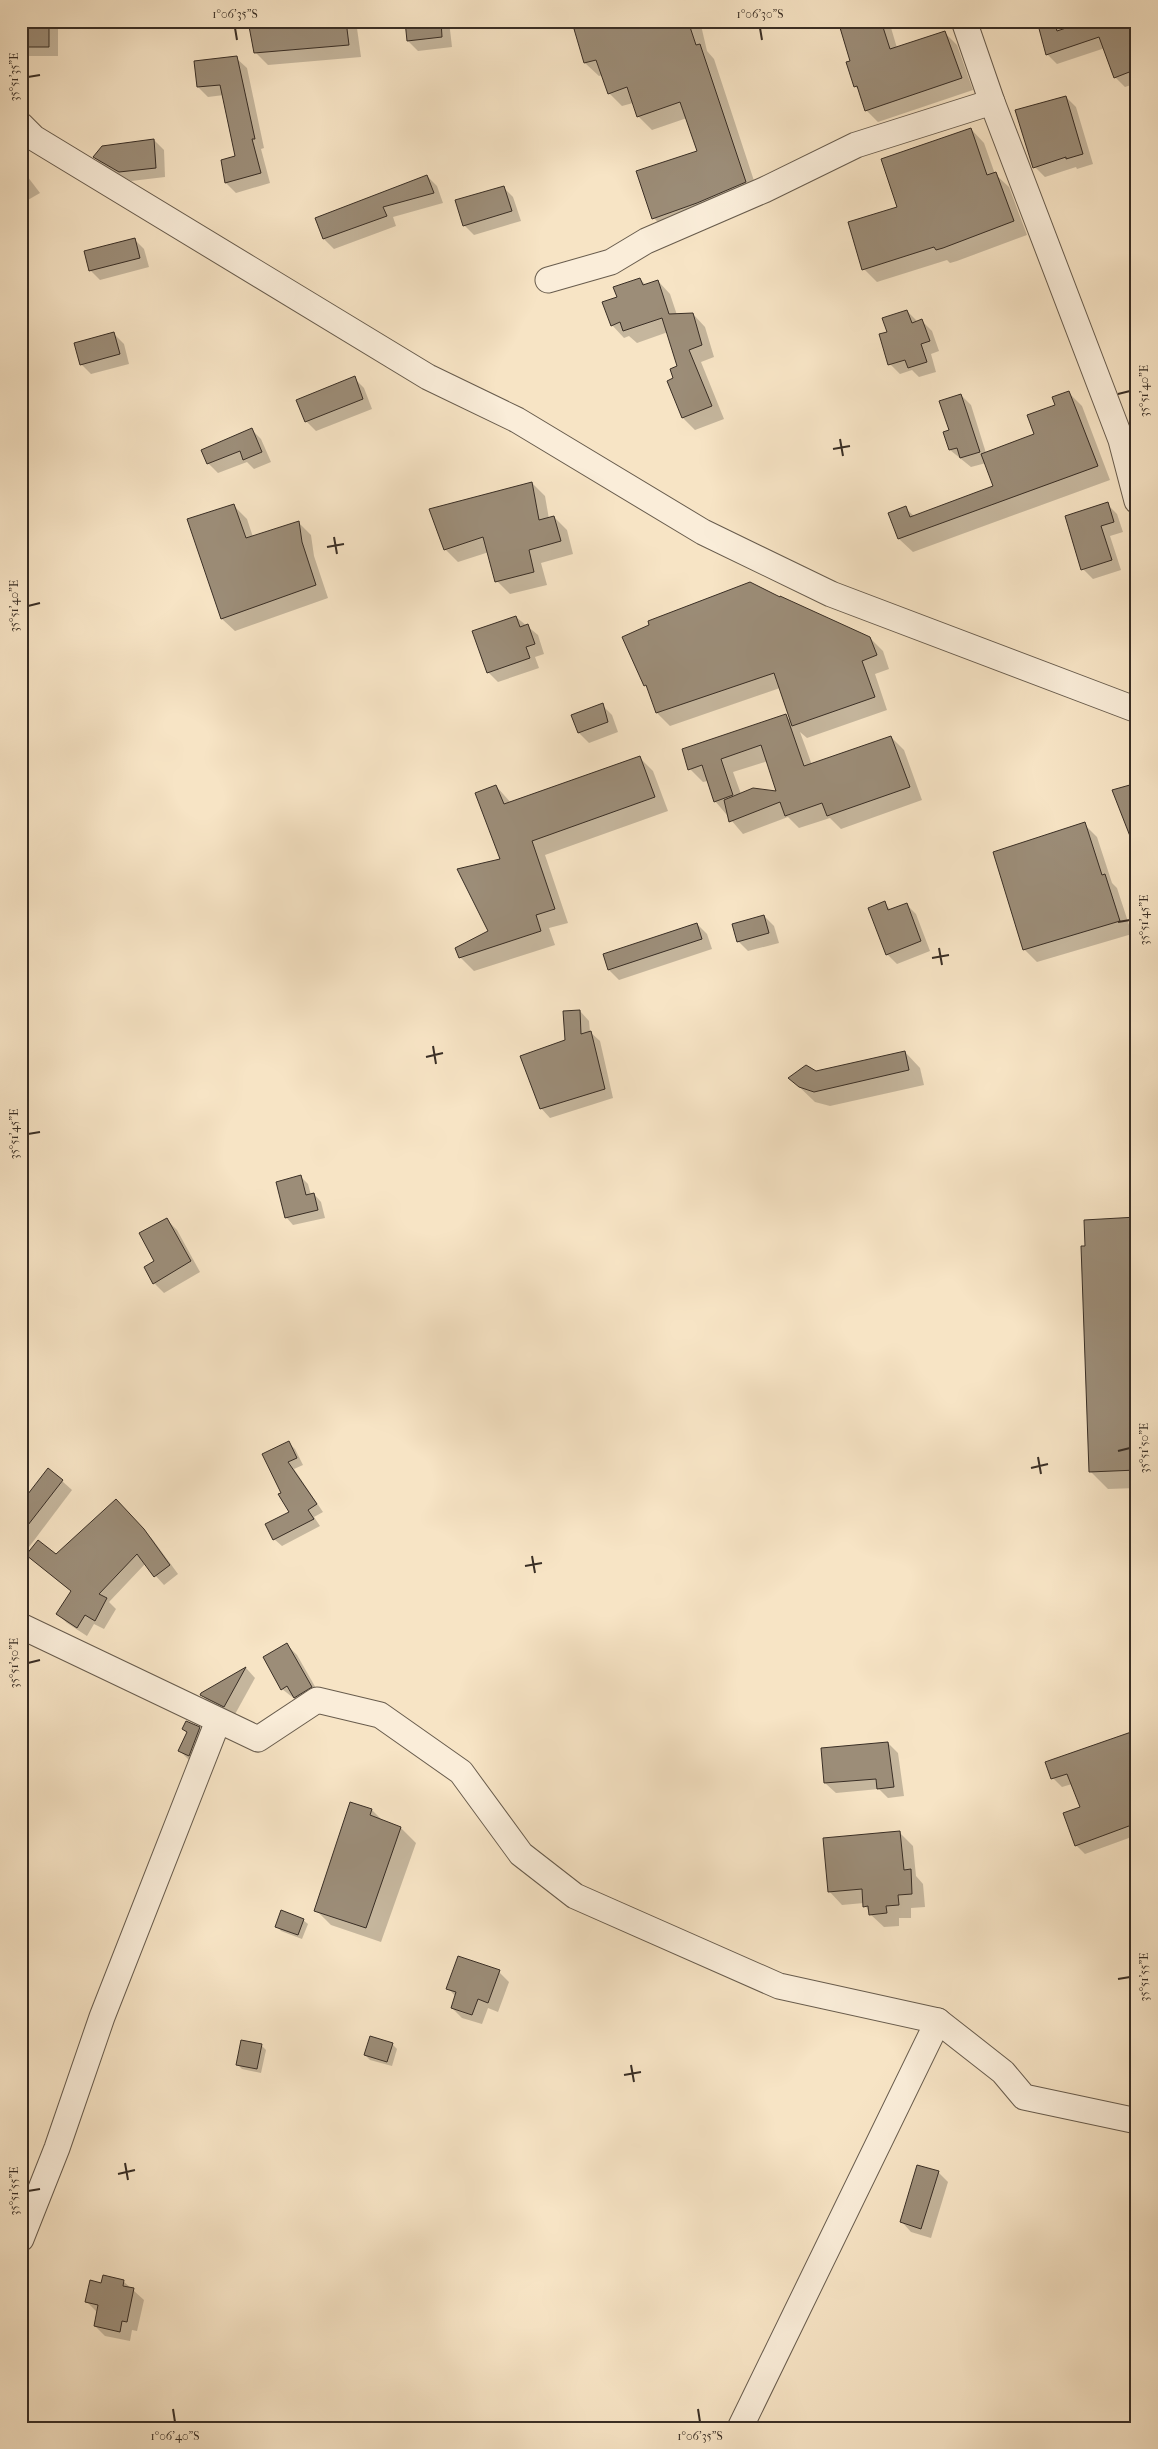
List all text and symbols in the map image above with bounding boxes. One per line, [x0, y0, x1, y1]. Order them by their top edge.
text: 1°06'35"S [212, 7, 258, 21]
text: 1°06'30"S [737, 7, 783, 21]
text: 35°51'35"E [7, 53, 21, 101]
text: 35°51'40"E [1137, 365, 1151, 417]
text: 35°51'40"E [7, 580, 21, 632]
text: 35°51'45"E [1137, 895, 1151, 945]
text: 35°51'45"E [7, 1109, 21, 1159]
text: 35°51'50"E [1137, 1423, 1151, 1473]
text: 35°51'50"E [7, 1638, 21, 1688]
text: 35°51'55"E [1137, 1953, 1151, 2001]
text: 35°51'55"E [7, 2167, 21, 2215]
text: 1°06'40"S [151, 2429, 199, 2443]
text: 1°06'35"S [677, 2429, 723, 2443]

